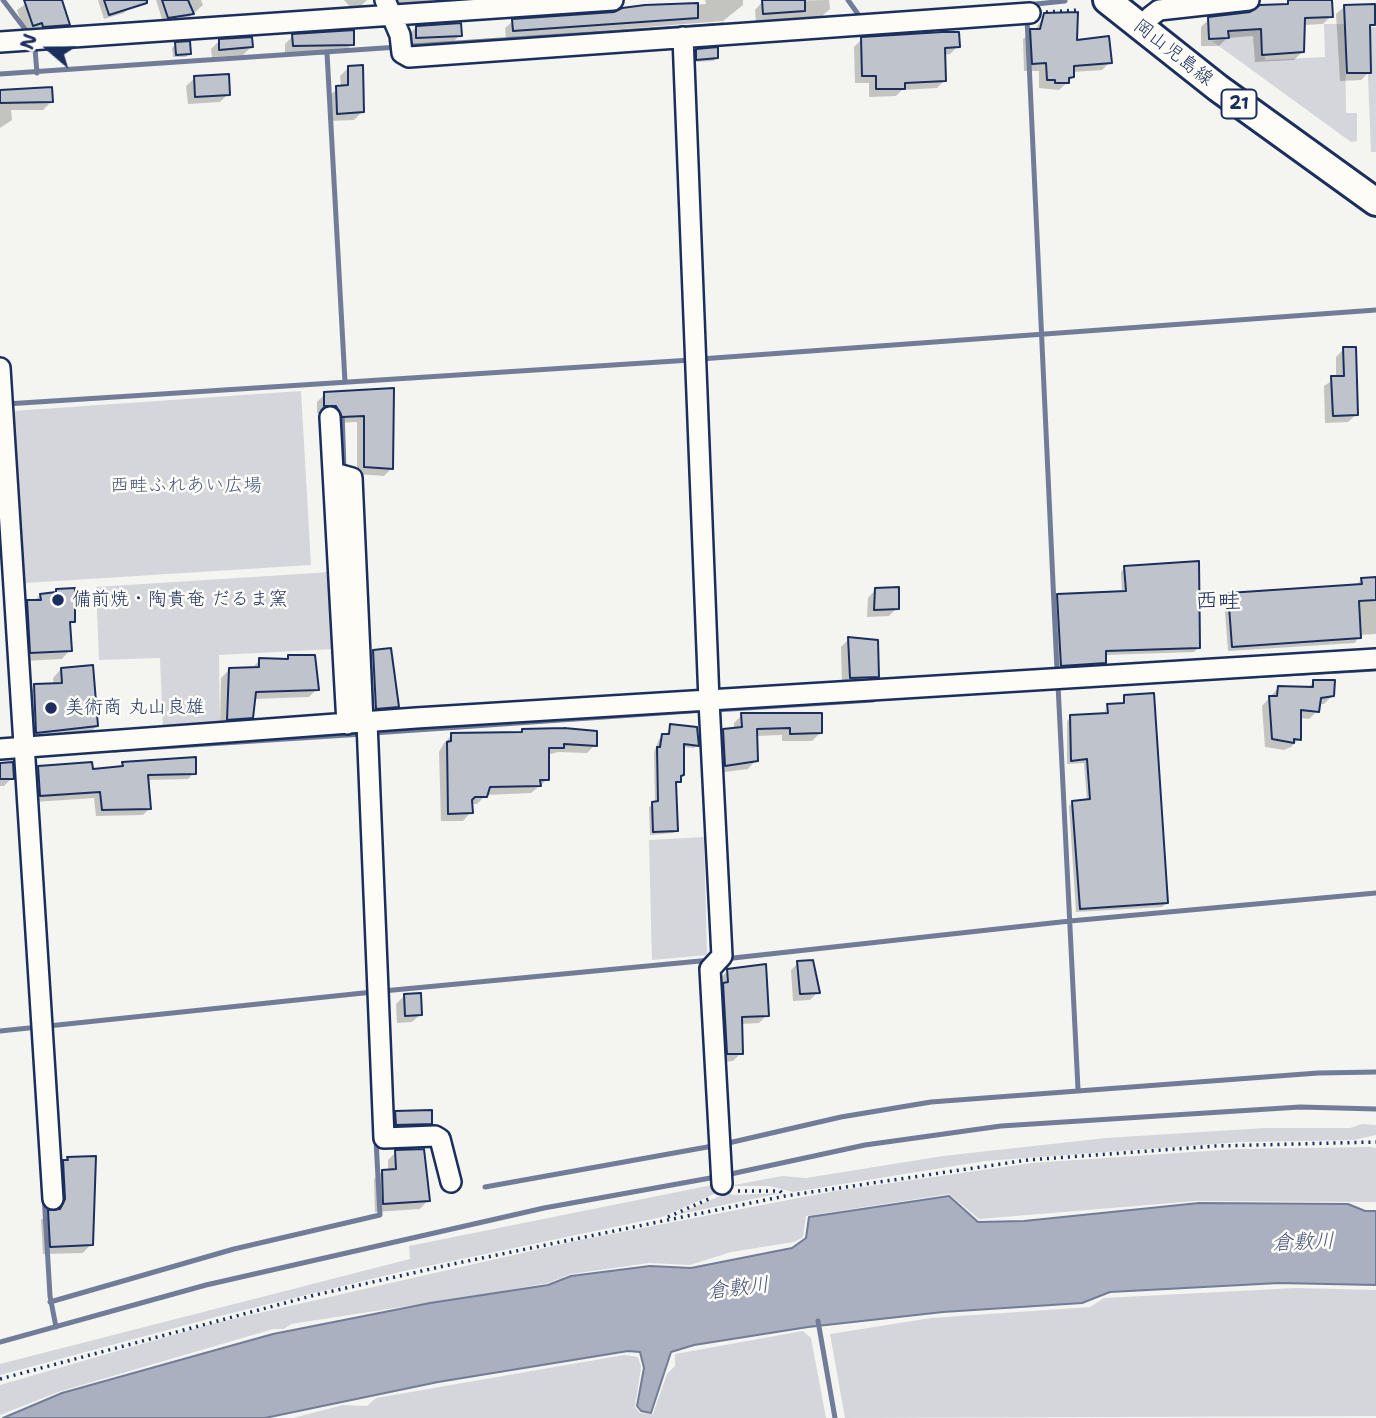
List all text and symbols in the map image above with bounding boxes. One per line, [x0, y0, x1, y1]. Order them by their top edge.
north arrow [14, 14, 84, 84]
street label: 岡山児島線 [1129, 15, 1217, 91]
text: N [14, 30, 43, 53]
road number: 21 [1222, 90, 1256, 119]
park label: 西畦ふれあい広場 [110, 475, 262, 497]
district label: 西畦 [1195, 588, 1241, 616]
place label: 備前焼・陶貴奄 だるま窯 [72, 589, 287, 611]
marker: 備前焼・陶貴奄 だるま窯 [50, 592, 66, 608]
place label: 美術商 丸山良雄 [65, 697, 204, 719]
marker: 美術商 丸山良雄 [43, 700, 59, 716]
water label: 倉敷川 [1271, 1229, 1335, 1257]
water label: 倉敷川 [705, 1273, 771, 1305]

